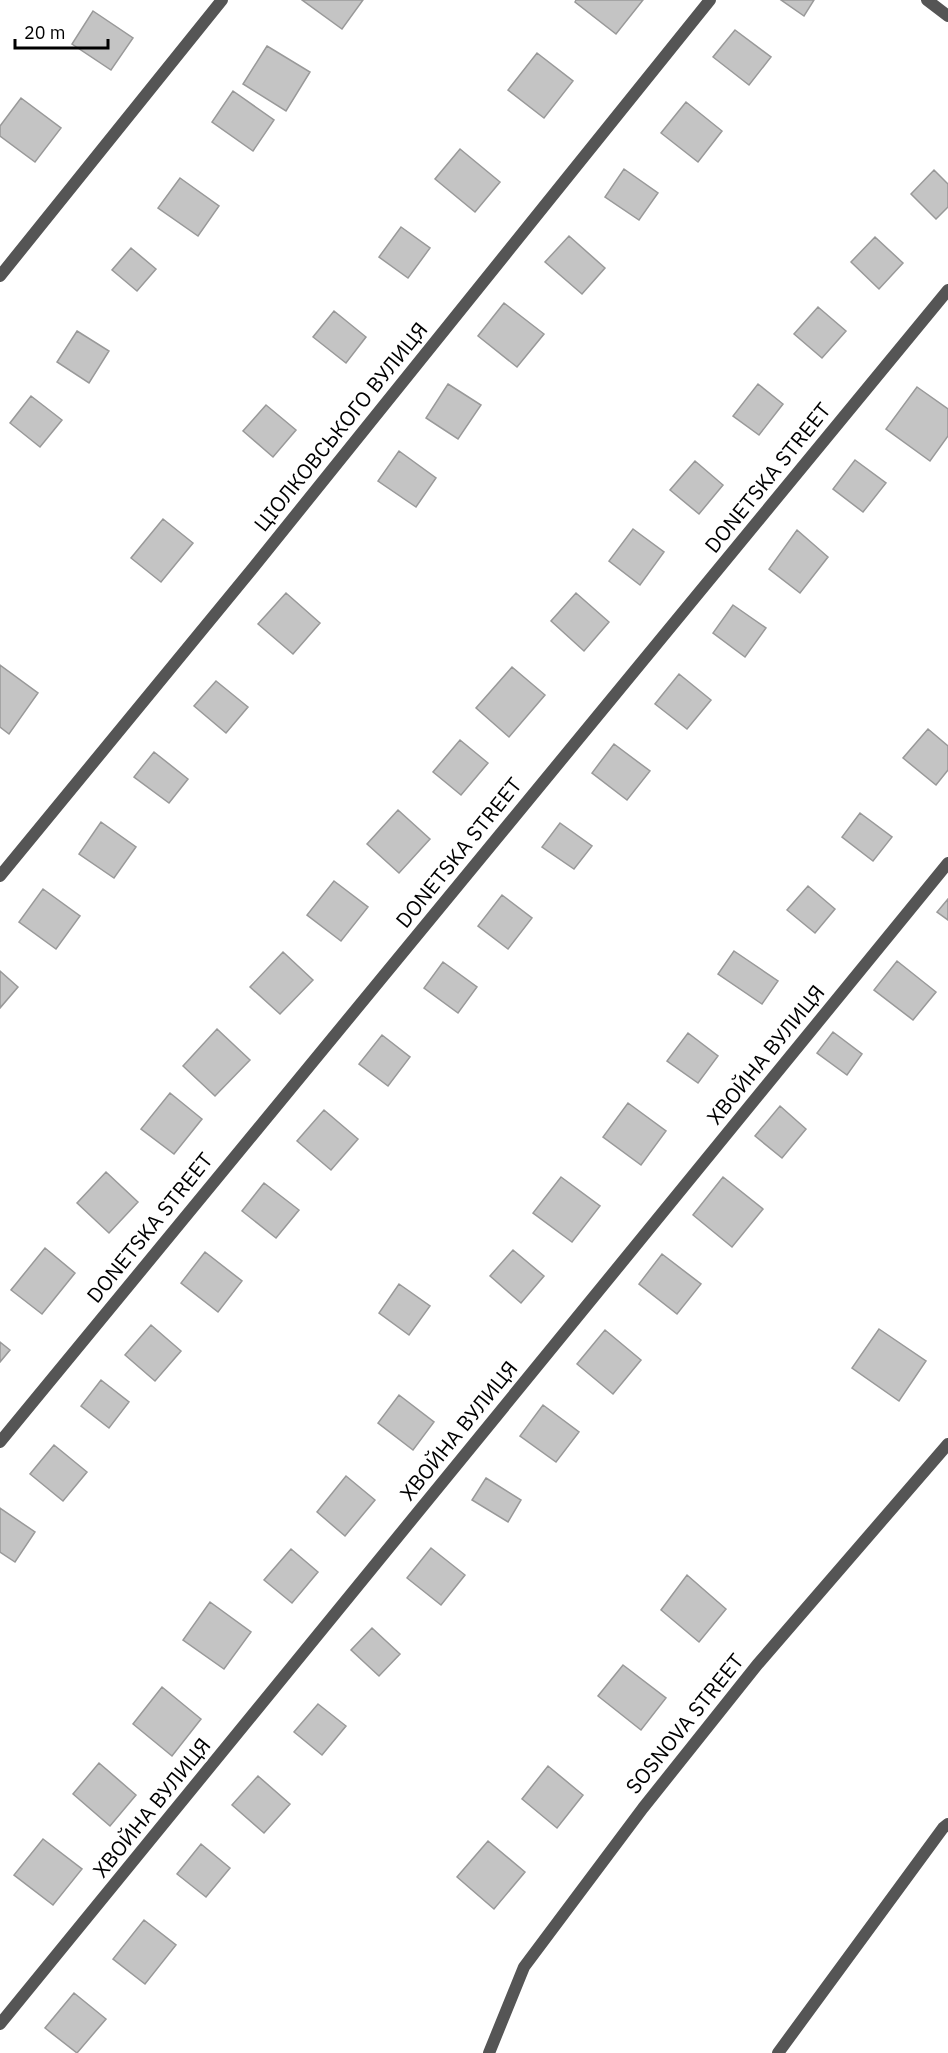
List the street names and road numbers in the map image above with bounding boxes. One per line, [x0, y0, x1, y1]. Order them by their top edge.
street label: ЦІОЛКОВСЬКОГО ВУЛИЦЯ [247, 316, 433, 537]
street label: DONETSKA STREET [698, 396, 837, 558]
street label: DONETSKA STREET [389, 771, 528, 933]
street label: ХВОЙНА ВУЛИЦЯ [700, 979, 830, 1130]
street label: DONETSKA STREET [80, 1146, 219, 1308]
street label: ХВОЙНА ВУЛИЦЯ [393, 1355, 523, 1506]
street label: SOSNOVA STREET [619, 1647, 750, 1799]
street label: ХВОЙНА ВУЛИЦЯ [86, 1732, 216, 1883]

